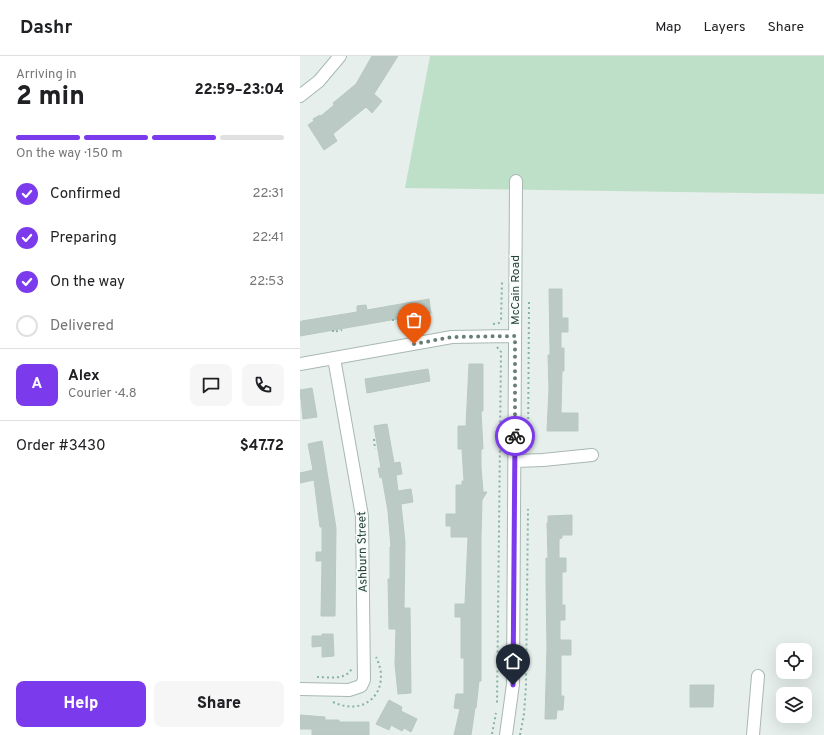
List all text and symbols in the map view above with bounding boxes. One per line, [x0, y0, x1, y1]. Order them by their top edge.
text: Dashr [20, 16, 72, 40]
text: Map [655, 19, 681, 36]
text: Layers [703, 19, 745, 36]
text: Share [767, 19, 804, 36]
text: Arriving in [16, 67, 77, 83]
text: 2 min [16, 81, 85, 114]
text: 22:59–23:04 [194, 81, 284, 100]
text: On the way · 150 m [16, 146, 122, 162]
icon: check [16, 183, 38, 205]
text: Confirmed [50, 185, 121, 204]
text: 22:31 [253, 186, 284, 202]
icon: check [16, 227, 38, 249]
text: Preparing [50, 229, 117, 248]
text: 22:41 [252, 230, 284, 246]
street label: McCain Road [508, 255, 524, 325]
icon: check [16, 271, 38, 293]
text: On the way [50, 273, 125, 292]
text: 22:53 [249, 274, 284, 290]
pin [397, 303, 431, 344]
icon: bag [403, 309, 425, 331]
text: Delivered [50, 317, 114, 336]
button: chat [190, 364, 232, 406]
button: phone [242, 364, 284, 406]
text: Alex [68, 367, 100, 386]
text: A [32, 375, 42, 394]
text: Courier · 4.8 [68, 386, 137, 402]
courier [495, 416, 535, 456]
icon: bike [504, 425, 526, 447]
text: Order #3430 [16, 437, 106, 456]
text: $47.72 [240, 437, 284, 456]
street label: Ashburn Street [354, 511, 372, 593]
map controls [776, 643, 812, 723]
button: locate [776, 643, 812, 679]
pin [496, 644, 530, 685]
icon: home [502, 650, 524, 672]
button: Help [16, 681, 146, 727]
button: Share [154, 681, 284, 727]
button: layers [776, 687, 812, 723]

